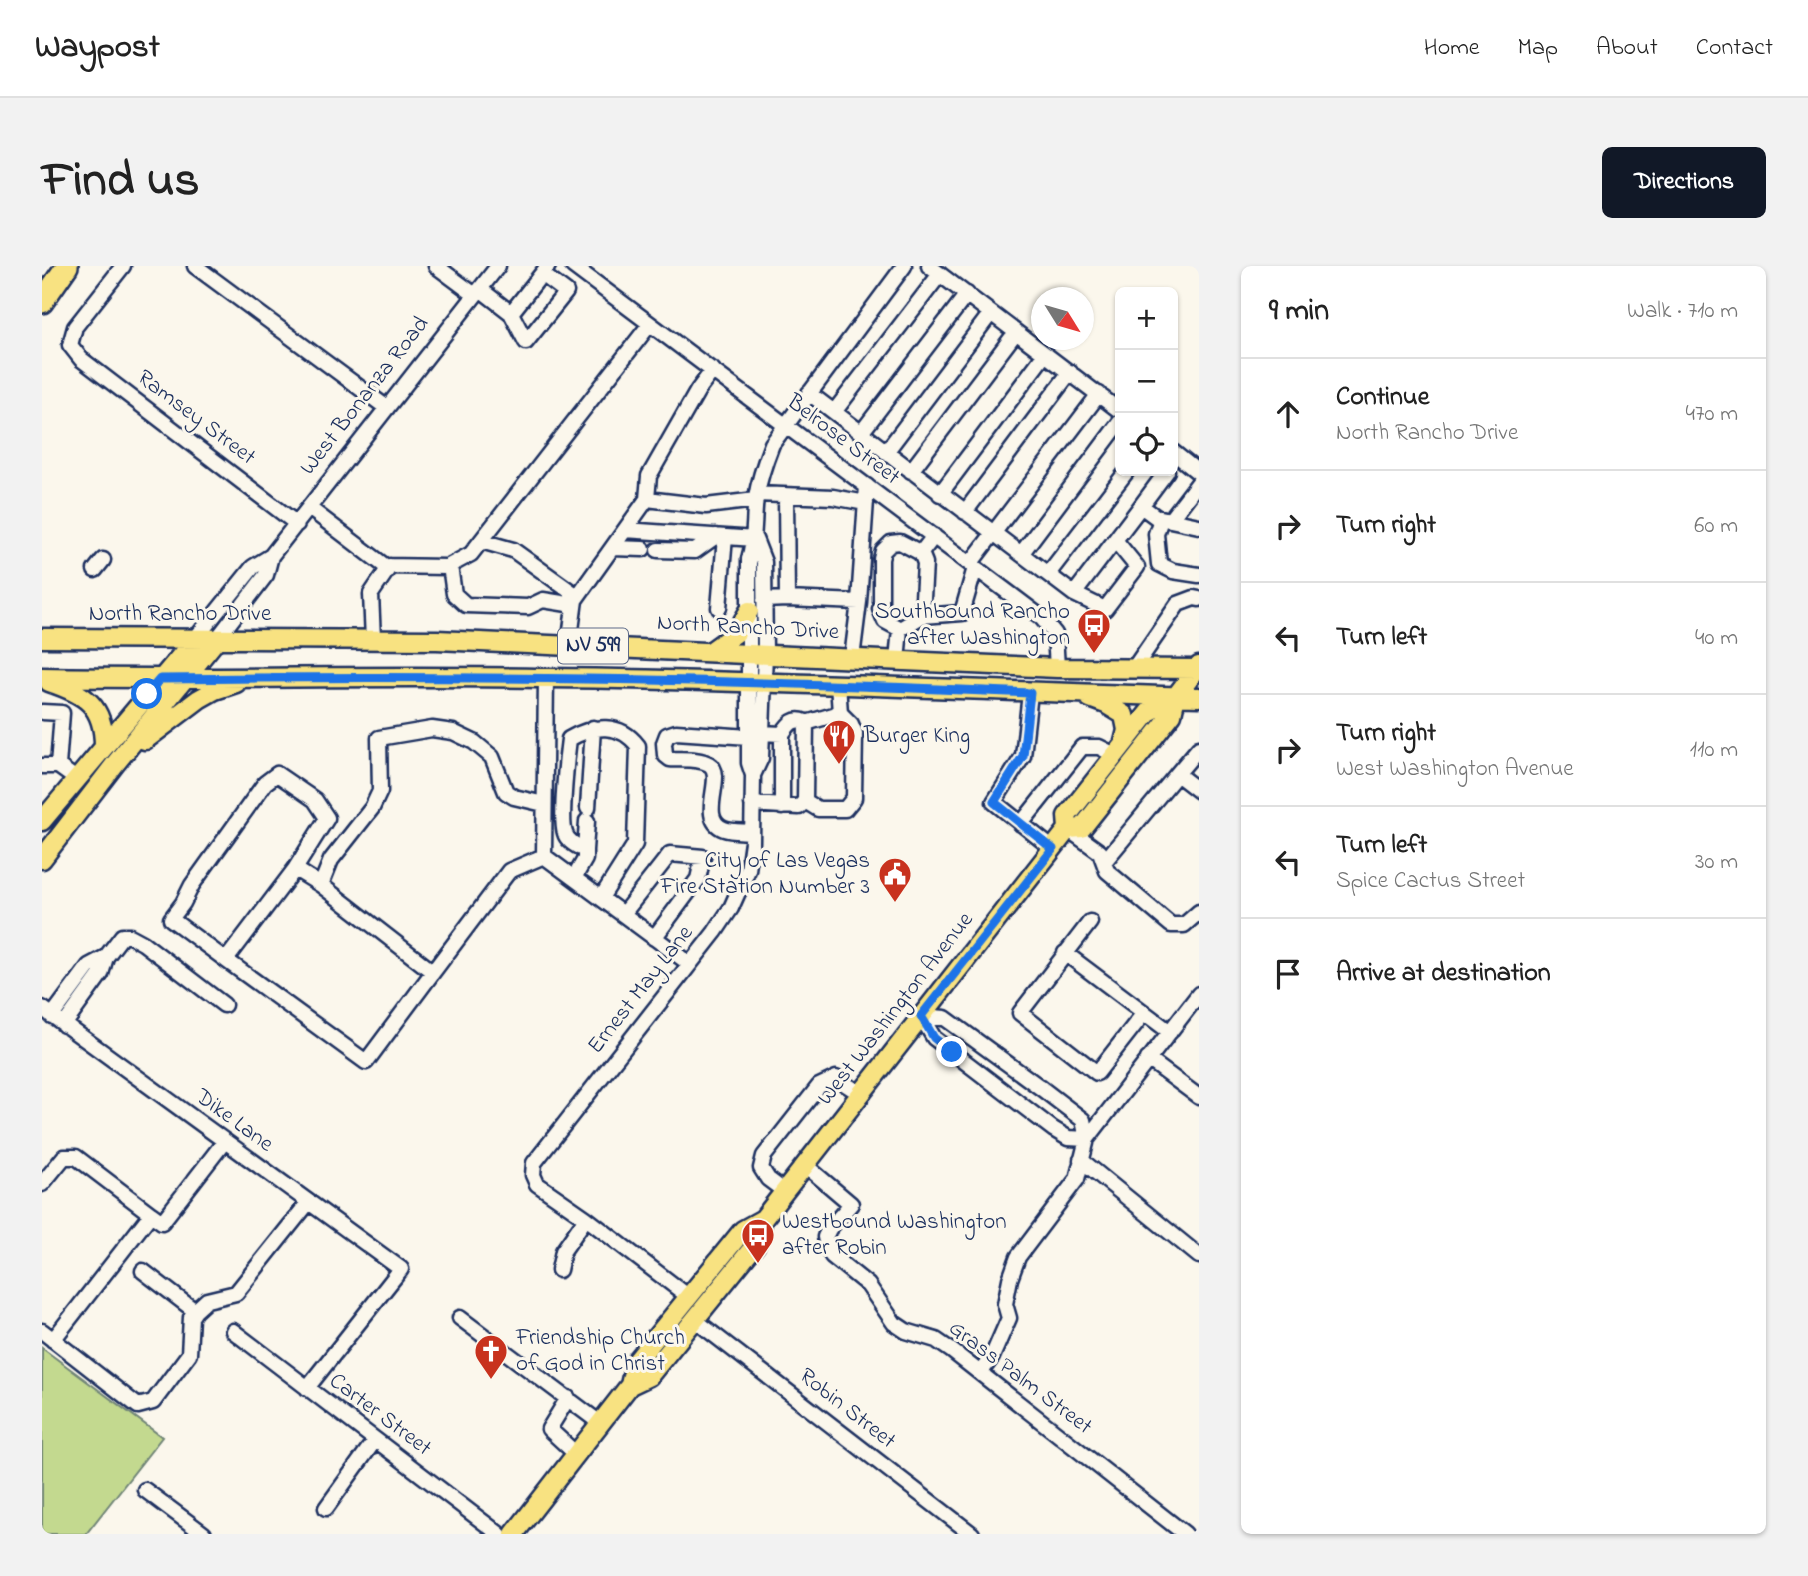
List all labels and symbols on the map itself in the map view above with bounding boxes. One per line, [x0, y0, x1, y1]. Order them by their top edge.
north arrow [1031, 287, 1094, 350]
street label: West Bonanza Road [292, 309, 438, 482]
street label: Ramsey Street [128, 362, 263, 476]
street label: Belrose Street [779, 386, 907, 494]
place label: Southbound Rancho after Washington [875, 596, 1070, 656]
street label: North Rancho Drive [89, 598, 272, 631]
bus stop icon: Southbound Rancho after Washington [1075, 606, 1113, 655]
street label: North Rancho Drive [656, 607, 841, 649]
road number: NV 599 [558, 628, 628, 664]
route start [131, 678, 162, 709]
restaurant icon: Burger King [820, 717, 858, 766]
place label: Burger King [863, 720, 970, 754]
place label: City of Las Vegas Fire Station Number 3 [660, 845, 870, 904]
public building icon: City of Las Vegas Fire Station Number 3 [876, 855, 914, 904]
street label: West Washington Avenue [810, 905, 983, 1113]
street label: Ernest May Lane [580, 918, 704, 1063]
route end [936, 1036, 967, 1067]
street label: Dike Lane [187, 1081, 281, 1161]
place label: Westbound Washington after Robin [782, 1206, 1007, 1265]
bus stop icon: Westbound Washington after Robin [739, 1216, 777, 1265]
street label: Grass Palm Street [941, 1313, 1099, 1443]
place label: Friendship Church of God in Christ [515, 1322, 685, 1381]
church icon: Friendship Church of God in Christ [472, 1332, 510, 1381]
street label: Robin Street [791, 1360, 903, 1458]
street label: Carter Street [322, 1365, 438, 1465]

